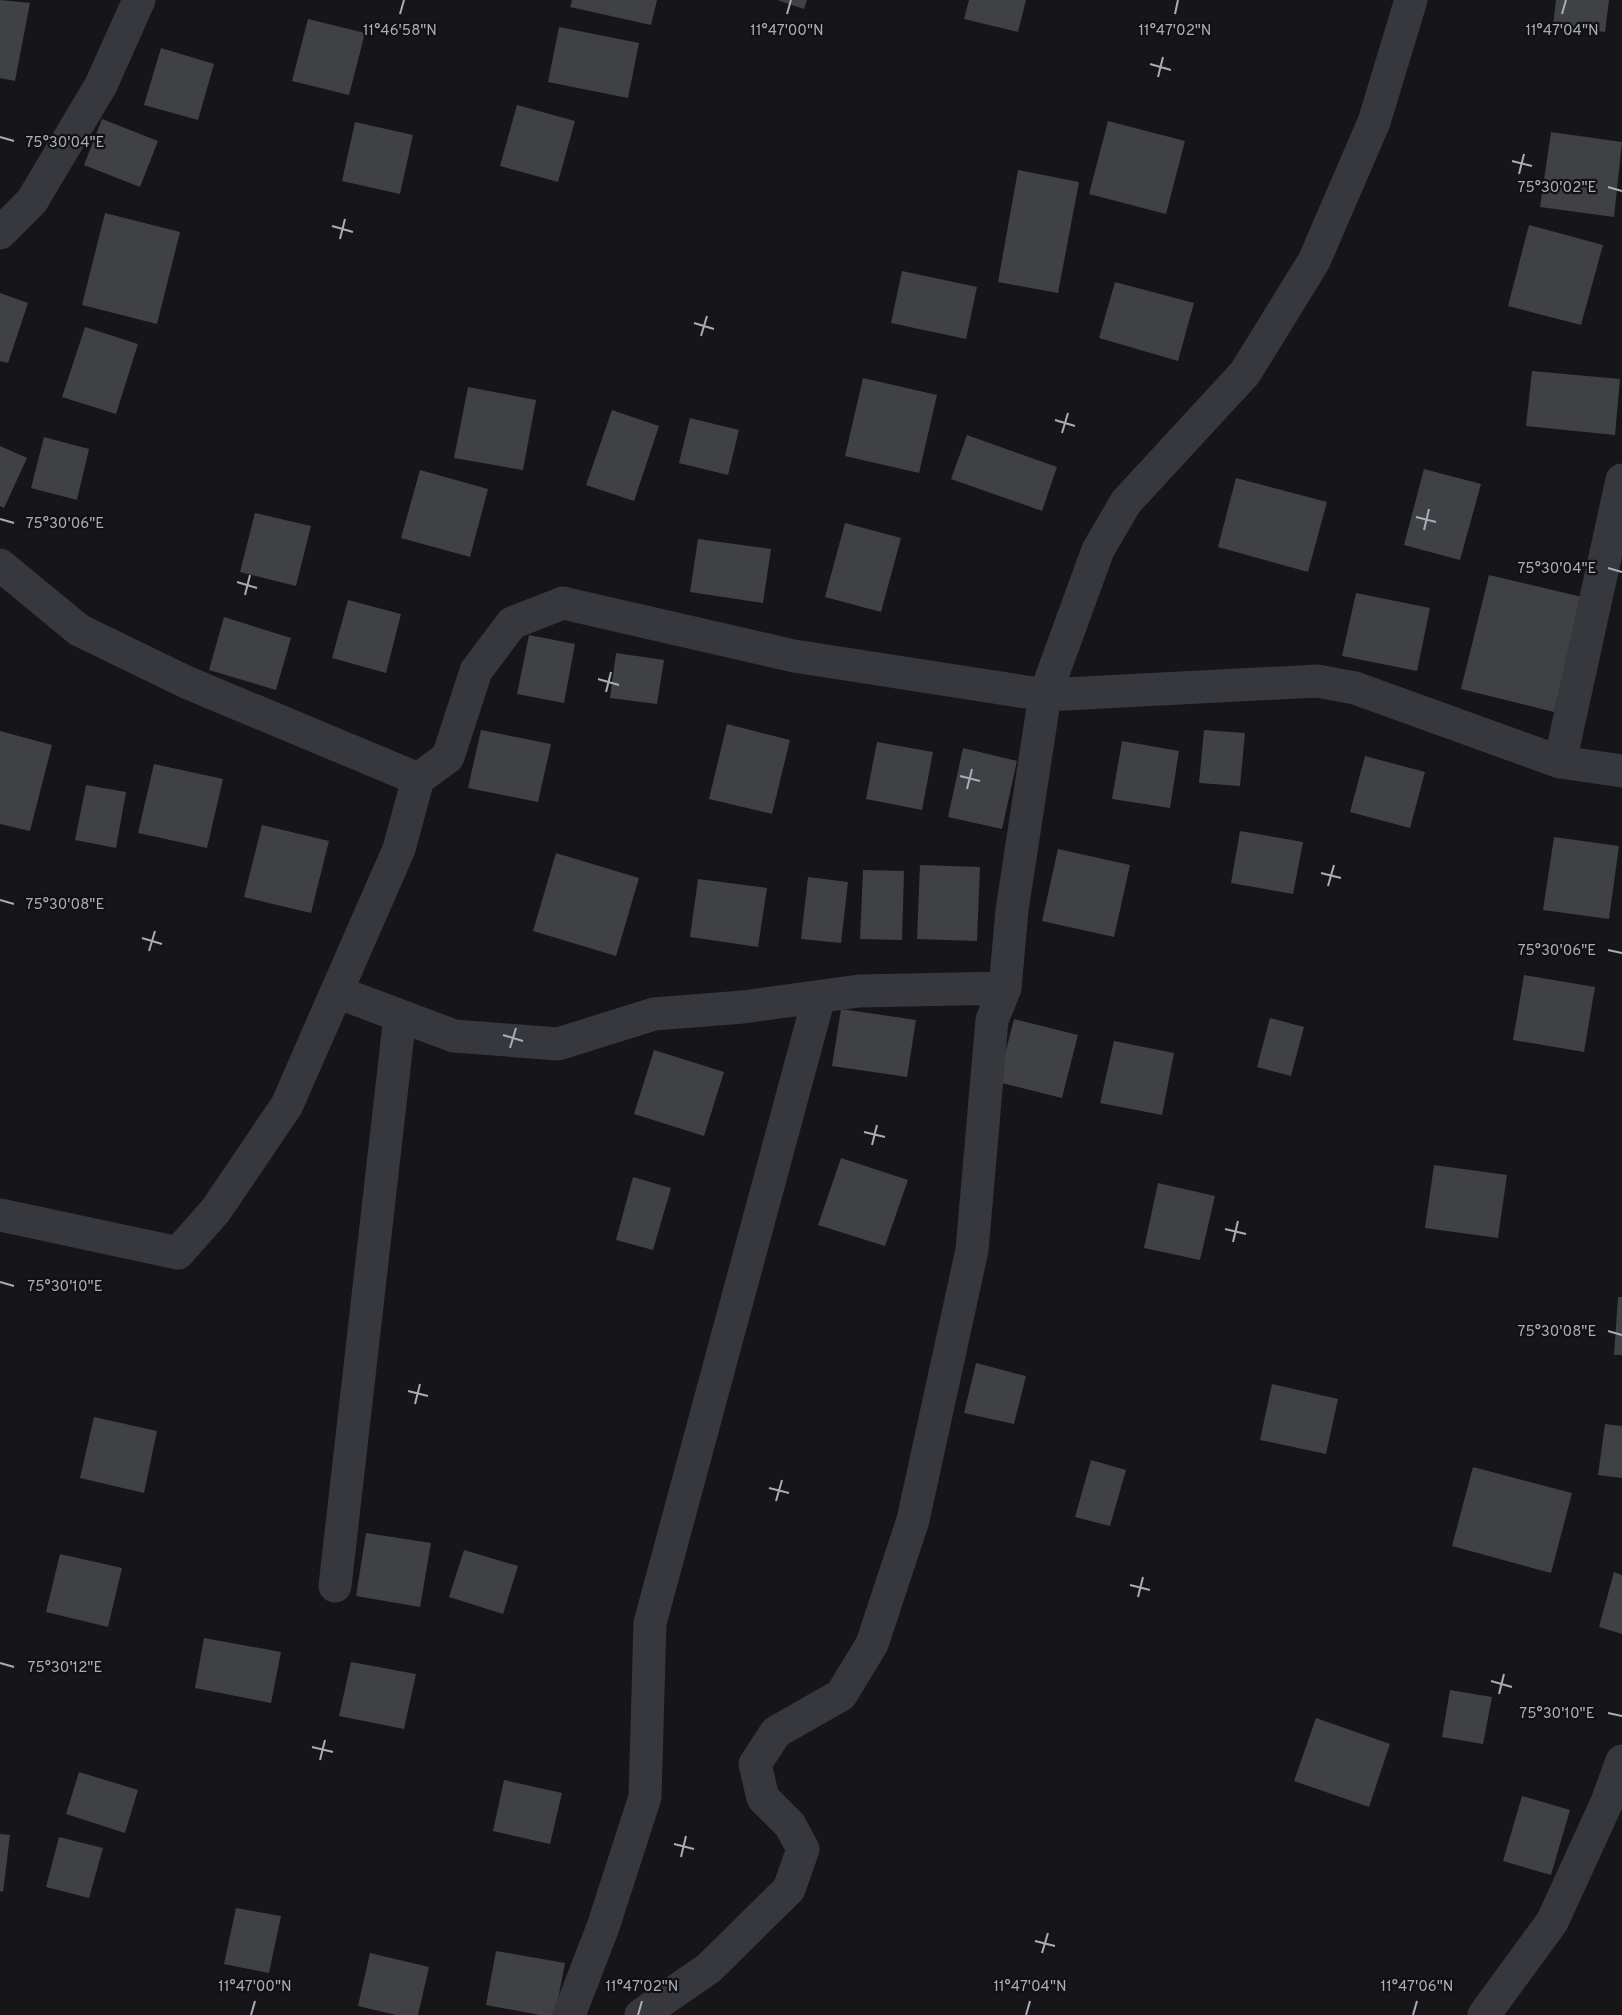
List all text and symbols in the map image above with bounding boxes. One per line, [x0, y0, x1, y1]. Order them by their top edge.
text: 11°46'58"N [363, 22, 437, 41]
text: 11°47'00"N [750, 22, 824, 41]
text: 11°47'02"N [1138, 22, 1212, 41]
text: 11°47'04"N [1525, 22, 1599, 41]
text: 75°30'04"E [26, 134, 104, 153]
text: 75°30'02"E [1518, 179, 1596, 198]
text: 75°30'06"E [26, 515, 104, 534]
text: 75°30'04"E [1518, 560, 1596, 579]
text: 75°30'08"E [26, 896, 104, 915]
text: 75°30'06"E [1518, 942, 1596, 961]
text: 75°30'10"E [27, 1278, 103, 1297]
text: 75°30'08"E [1518, 1323, 1596, 1342]
text: 75°30'12"E [28, 1659, 102, 1678]
text: 75°30'10"E [1519, 1705, 1595, 1724]
text: 11°47'00"N [218, 1978, 292, 1997]
text: 11°47'02"N [605, 1978, 679, 1997]
text: 11°47'04"N [993, 1978, 1067, 1997]
text: 11°47'06"N [1381, 1978, 1453, 1997]

